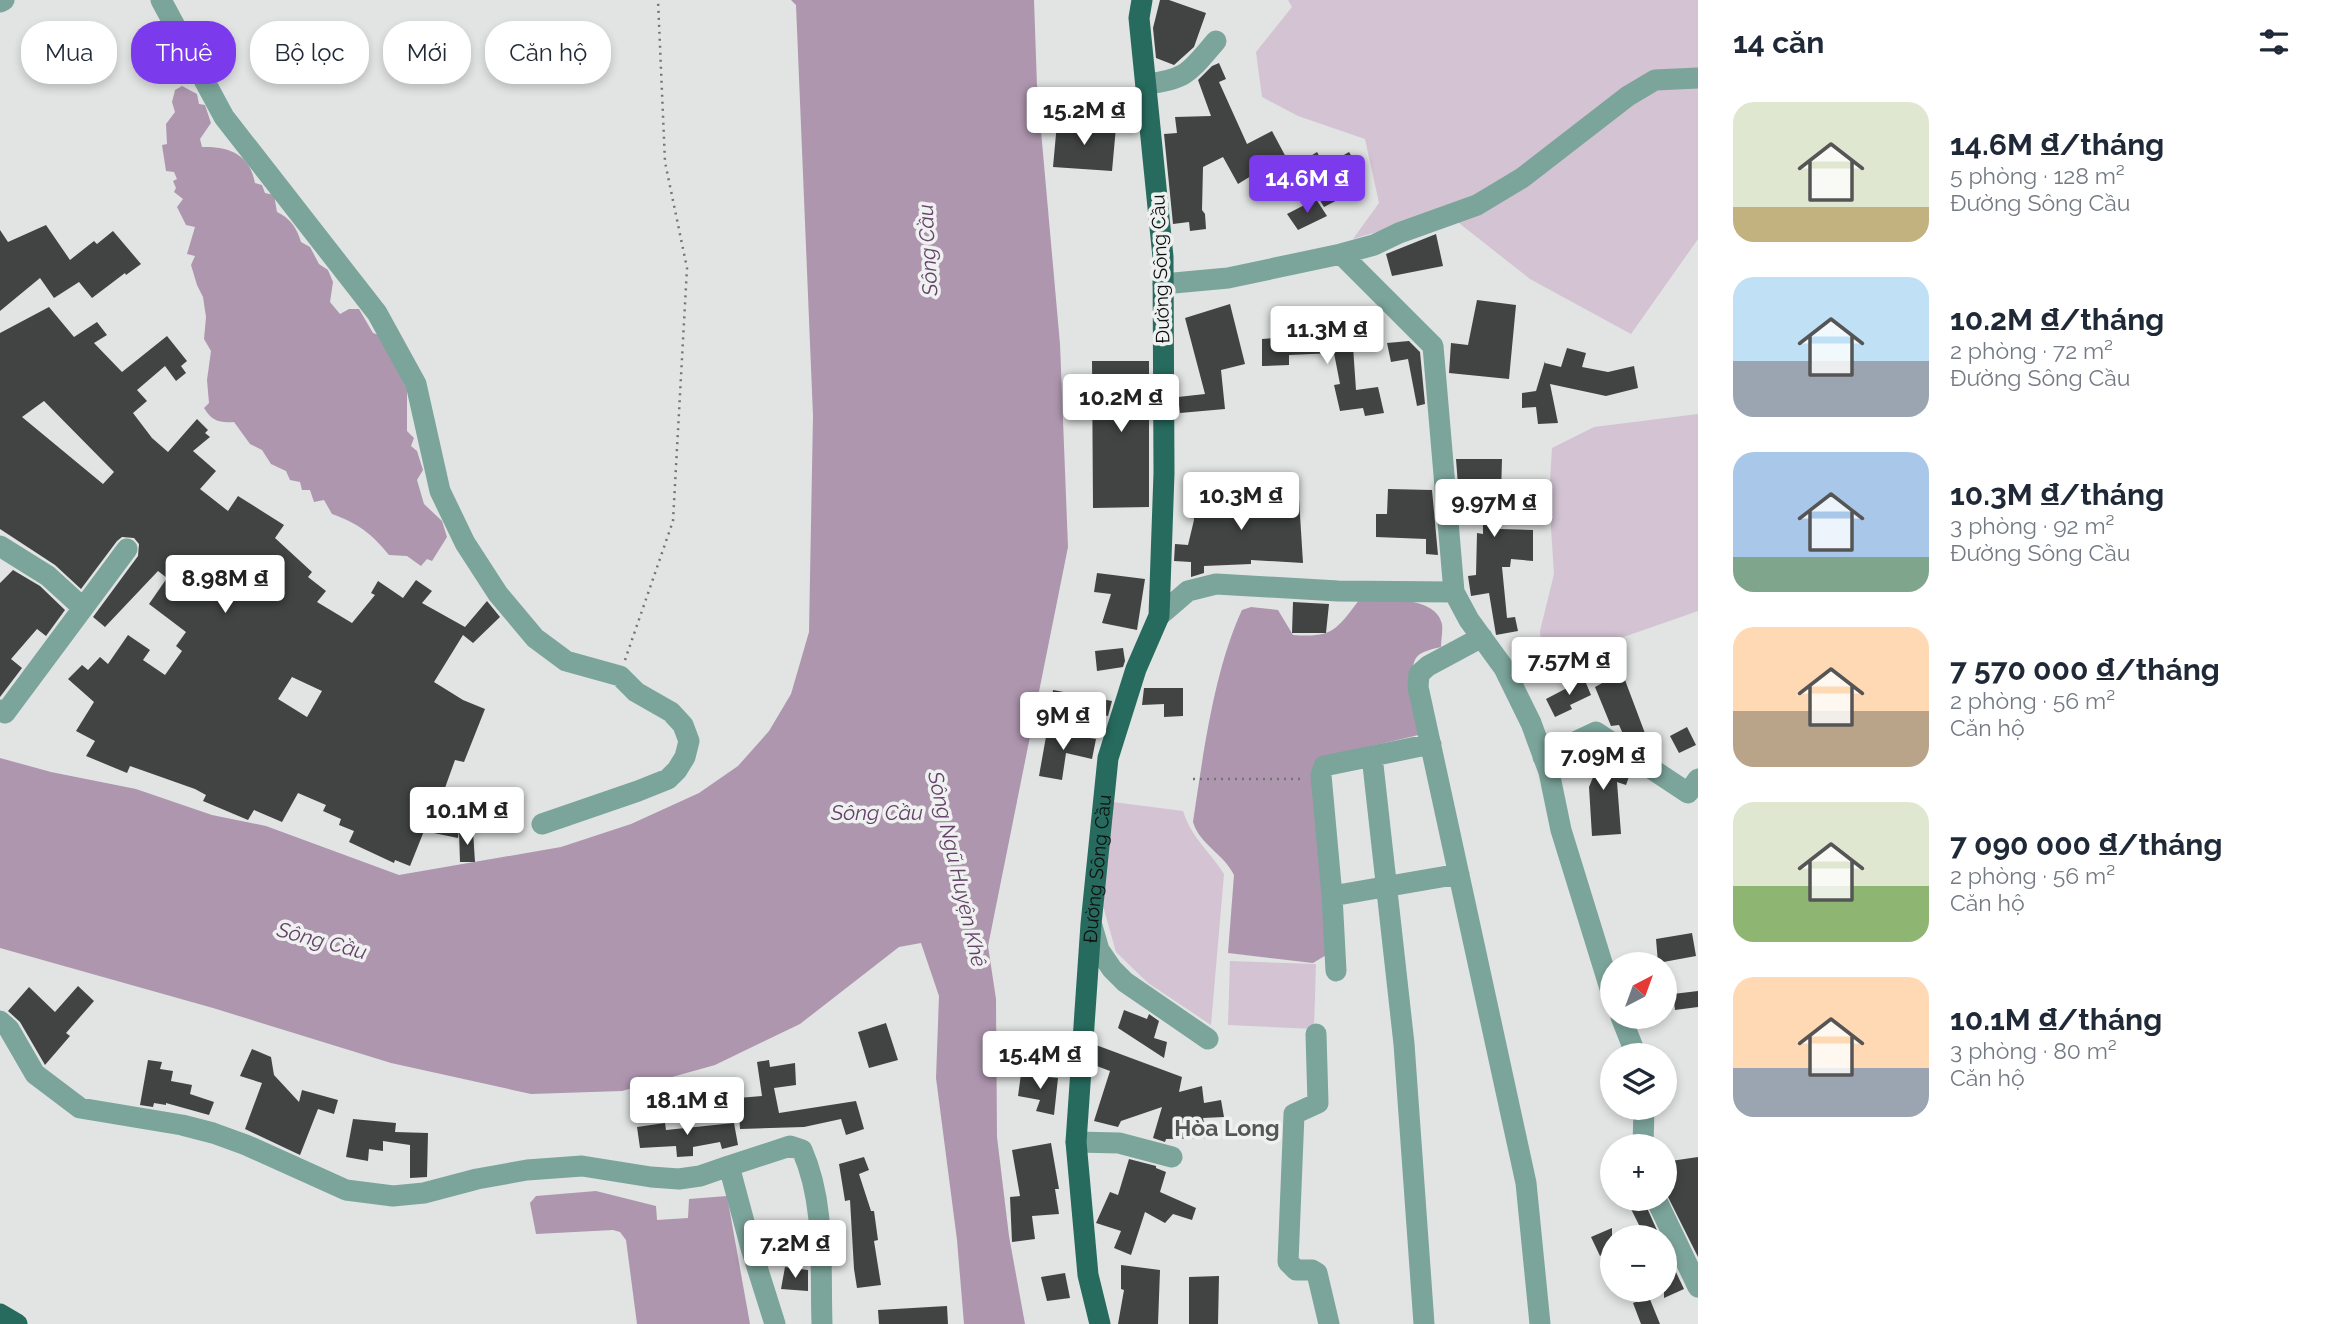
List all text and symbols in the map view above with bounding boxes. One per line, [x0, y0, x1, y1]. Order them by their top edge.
chip: Mua [21, 21, 117, 84]
chip: Thuê [131, 21, 236, 84]
chip: Bộ lọc [250, 21, 369, 84]
chip: Mới [383, 21, 471, 84]
chip: Căn hộ [485, 21, 611, 84]
icon: filters [2255, 23, 2293, 61]
text: 14 căn [1733, 25, 1824, 60]
pin: 15.2M ₫ [1019, 88, 1149, 147]
text: 15.2M ₫ [1043, 96, 1125, 123]
text: 14.6M ₫/tháng [1950, 127, 2164, 162]
icon: home [1789, 130, 1873, 214]
pin: 14.6M ₫ [1242, 156, 1372, 215]
text: 5 phòng · 128 m² [1950, 162, 2125, 189]
text: 14.6M ₫ [1265, 164, 1349, 191]
text: Đường Sông Cầu [1950, 189, 2131, 216]
street label: Đường Sông Cầu [1146, 194, 1174, 344]
water label: Sông Cầu [913, 203, 942, 298]
text: 10.2M ₫/tháng [1950, 302, 2164, 337]
icon: home [1789, 305, 1873, 389]
pin: 11.3M ₫ [1262, 306, 1392, 366]
text: 11.3M ₫ [1287, 315, 1367, 342]
text: 2 phòng · 72 m² [1950, 337, 2113, 364]
text: Đường Sông Cầu [1950, 364, 2131, 391]
pin: 10.2M ₫ [1056, 374, 1186, 434]
text: 10.2M ₫ [1079, 383, 1163, 410]
pin: 10.3M ₫ [1176, 472, 1306, 532]
text: 10.3M ₫/tháng [1950, 477, 2164, 512]
pin: 9.97M ₫ [1429, 480, 1559, 539]
icon: home [1789, 480, 1873, 564]
text: 10.3M ₫ [1199, 481, 1283, 508]
text: 9.97M ₫ [1451, 488, 1537, 515]
text: 3 phòng · 92 m² [1950, 512, 2115, 539]
text: Đường Sông Cầu [1950, 539, 2131, 566]
pin: 8.98M ₫ [160, 556, 290, 615]
text: 8.98M ₫ [182, 564, 268, 591]
pin: 7.57M ₫ [1504, 638, 1634, 697]
text: 7.57M ₫ [1528, 646, 1610, 673]
text: 7 570 000 ₫/tháng [1950, 652, 2220, 687]
icon: home [1789, 655, 1873, 739]
text: 2 phòng · 56 m² [1950, 687, 2115, 714]
pin: 9M ₫ [1022, 692, 1104, 752]
text: 9M ₫ [1036, 701, 1090, 728]
text: Căn hộ [1950, 714, 2025, 741]
pin: 7.09M ₫ [1538, 732, 1668, 792]
text: 7.09M ₫ [1561, 741, 1645, 768]
water label: Sông Ngũ Huyện Khê [923, 768, 992, 969]
pin: 10.1M ₫ [402, 788, 532, 847]
street label: Đường Sông Cầu [1079, 793, 1115, 944]
text: 10.1M ₫ [426, 796, 508, 823]
water label: Sông Cầu [830, 800, 923, 825]
text: 7 090 000 ₫/tháng [1950, 827, 2223, 862]
icon: home [1789, 830, 1873, 914]
text: 2 phòng · 56 m² [1950, 862, 2115, 889]
text: Căn hộ [1950, 889, 2025, 916]
water label: Sông Cầu [273, 916, 370, 965]
north arrow [1600, 952, 1676, 1029]
map controls [1600, 952, 1677, 1302]
text: 10.1M ₫/tháng [1950, 1002, 2162, 1037]
icon: home [1789, 1005, 1873, 1089]
pin: 15.4M ₫ [975, 1032, 1105, 1091]
text: 3 phòng · 80 m² [1950, 1037, 2117, 1064]
text: 15.4M ₫ [999, 1040, 1081, 1067]
button: layers [1600, 1043, 1677, 1120]
text: Căn hộ [1950, 1064, 2025, 1091]
pin: 18.1M ₫ [622, 1078, 752, 1137]
text: 18.1M ₫ [646, 1086, 728, 1113]
district label: Hòa Long [1174, 1114, 1280, 1141]
button: + [1600, 1134, 1677, 1211]
pin: 7.2M ₫ [738, 1220, 852, 1280]
button: − [1600, 1225, 1677, 1302]
text: 7.2M ₫ [760, 1229, 830, 1256]

